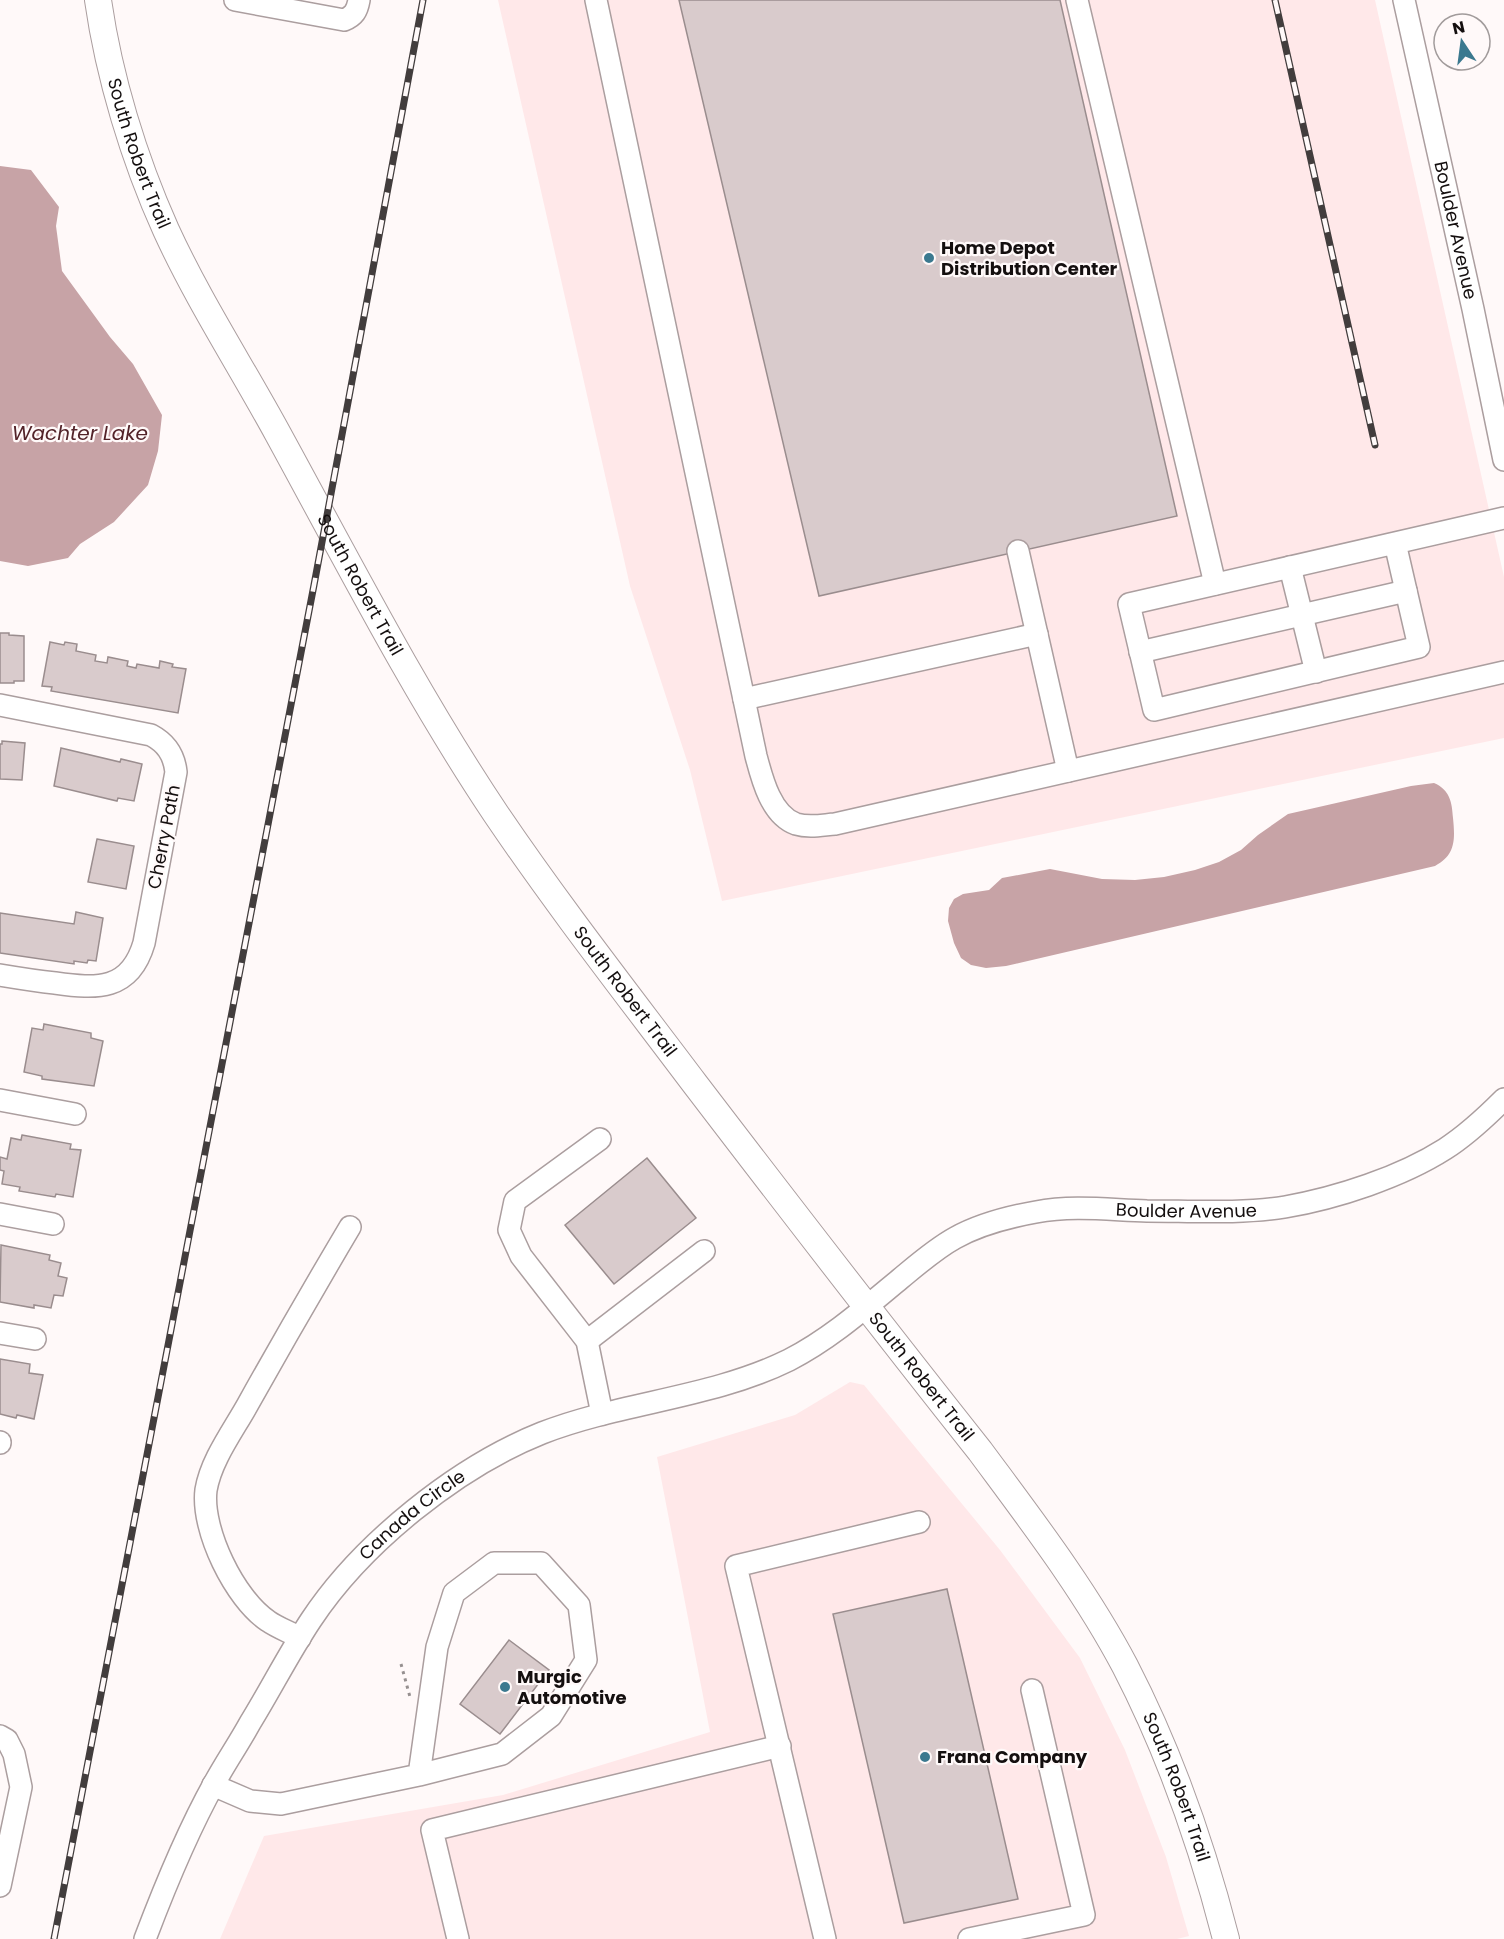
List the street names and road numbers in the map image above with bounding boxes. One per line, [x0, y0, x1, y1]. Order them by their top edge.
street label: South Robert Trail [102, 75, 177, 233]
street label: Boulder Avenue [1428, 159, 1483, 302]
street label: South Robert Trail [312, 509, 410, 660]
street label: Cherry Path [141, 783, 186, 891]
street label: South Robert Trail [568, 921, 683, 1062]
street label: Boulder Avenue [1115, 1197, 1258, 1224]
street label: South Robert Trail [863, 1306, 980, 1446]
street label: Canada Circle [353, 1464, 470, 1566]
street label: South Robert Trail [1137, 1708, 1216, 1865]

